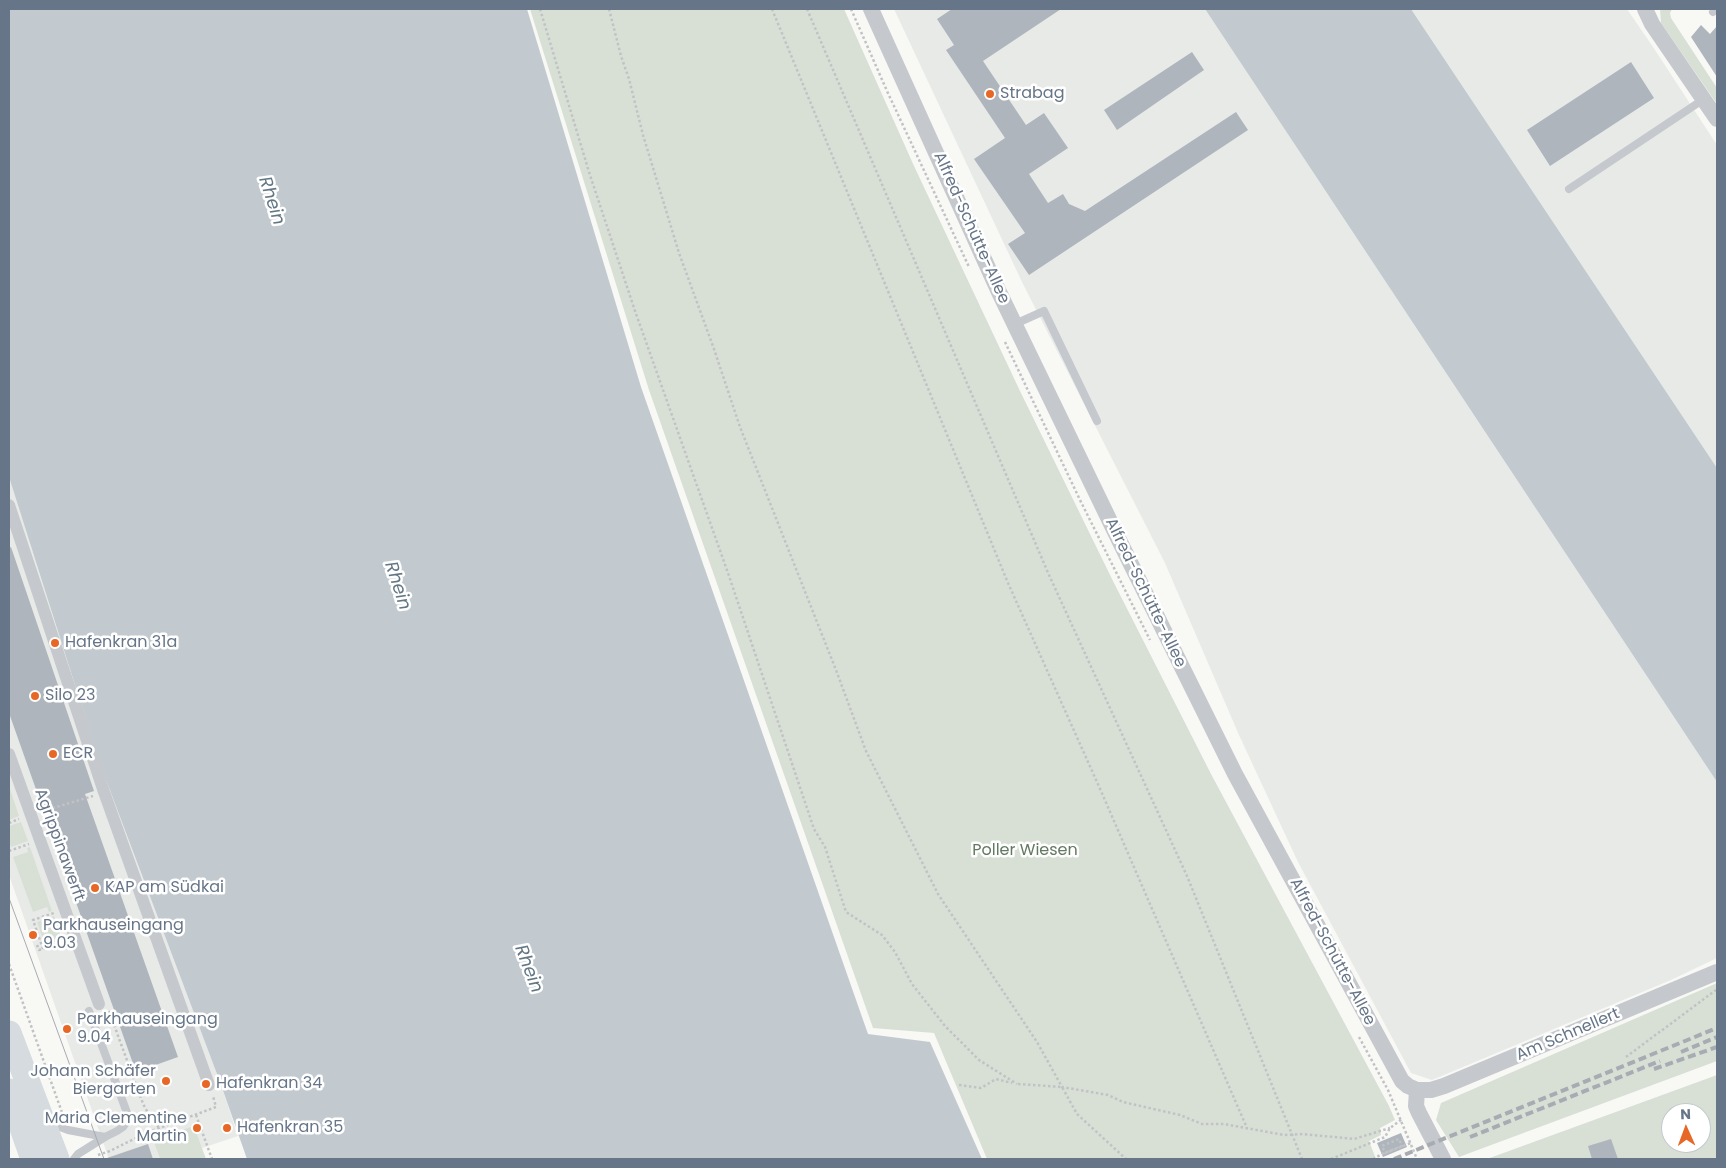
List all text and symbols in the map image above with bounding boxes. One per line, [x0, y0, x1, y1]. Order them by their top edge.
place label: Strabag [1000, 84, 1064, 104]
marker: Strabag [984, 88, 996, 100]
street label: Alfred-Schütte-Allee [929, 149, 1013, 307]
water label: Rhein [253, 174, 289, 228]
street label: Alfred-Schütte-Allee [1100, 515, 1190, 671]
water label: Rhein [379, 559, 415, 613]
place label: Hafenkran 31a [65, 633, 177, 653]
marker: Hafenkran 31a [49, 637, 61, 649]
place label: Silo 23 [45, 686, 95, 706]
marker: Silo 23 [29, 690, 41, 702]
place label: ECR [63, 744, 93, 764]
marker: ECR [47, 748, 59, 760]
street label: Agrippinawerft [30, 786, 88, 904]
park label: Poller Wiesen [972, 841, 1078, 861]
street label: Alfred-Schütte-Allee [1285, 875, 1379, 1029]
place label: KAP am Südkai [105, 878, 224, 898]
marker: KAP am Südkai [89, 882, 101, 894]
place label: Parkhauseingang 9.03 [43, 916, 184, 954]
marker: Parkhauseingang 9.03 [27, 929, 39, 941]
water label: Rhein [509, 942, 547, 996]
street label: Am Schnellert [1513, 1005, 1623, 1065]
place label: Parkhauseingang 9.04 [77, 1010, 218, 1048]
marker: Parkhauseingang 9.04 [61, 1023, 73, 1035]
place label: Johann Schäfer Biergarten [30, 1062, 156, 1100]
place label: Hafenkran 34 [216, 1074, 322, 1094]
marker: Johann Schäfer Biergarten [160, 1075, 172, 1087]
marker: Hafenkran 34 [200, 1078, 212, 1090]
north arrow [1661, 1103, 1711, 1153]
text: N [1680, 1104, 1691, 1124]
place label: Maria Clementine Martin [45, 1109, 187, 1147]
place label: Hafenkran 35 [237, 1118, 343, 1138]
marker: Maria Clementine Martin [191, 1122, 203, 1134]
marker: Hafenkran 35 [221, 1122, 233, 1134]

